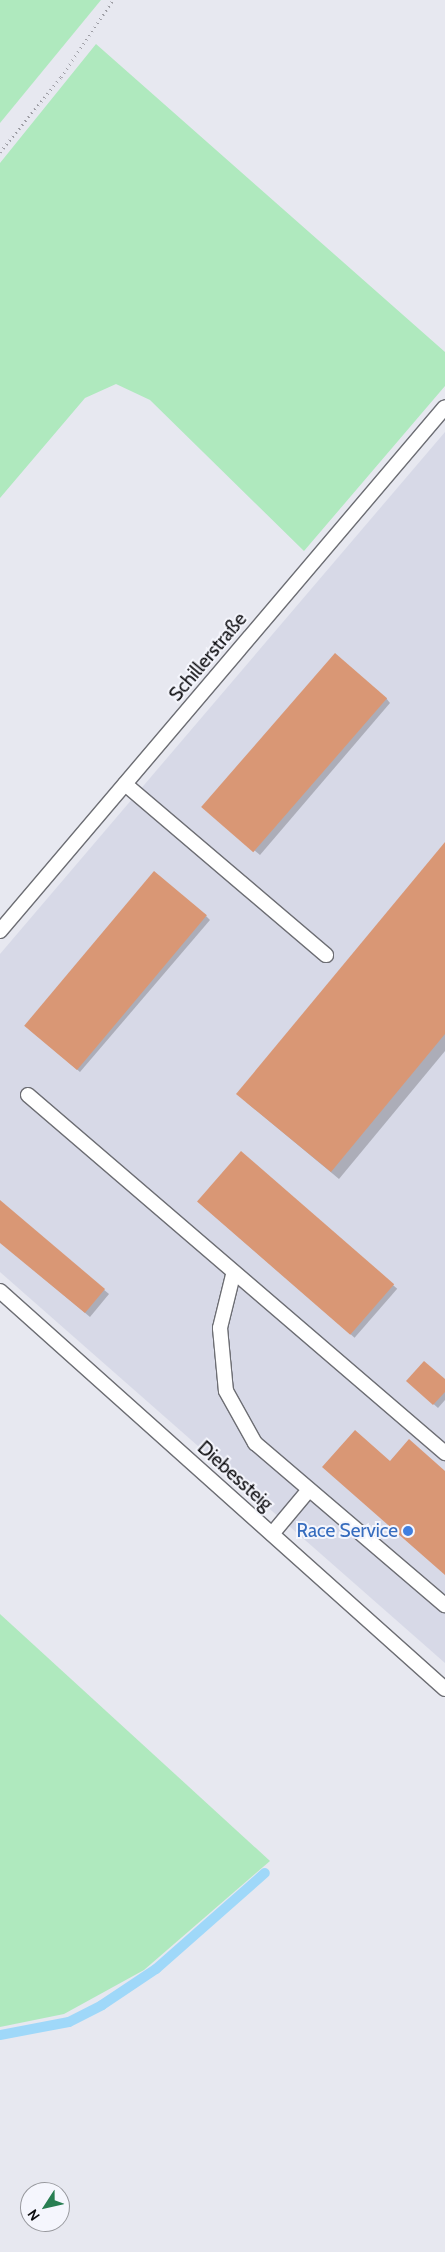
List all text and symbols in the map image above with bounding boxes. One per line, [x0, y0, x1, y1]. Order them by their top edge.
street label: Schillerstraße [164, 608, 252, 706]
street label: Diebessteig [193, 1436, 277, 1516]
place label: Race Service [297, 1520, 398, 1542]
marker: Race Service [402, 1525, 414, 1537]
north arrow [20, 2182, 70, 2232]
text: N [23, 2206, 44, 2224]

